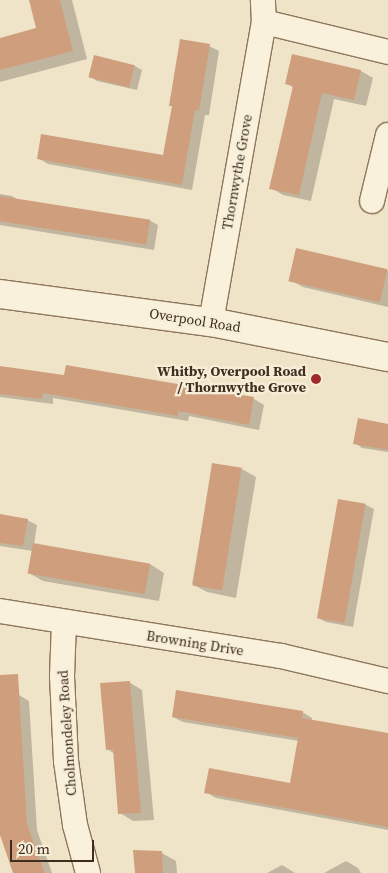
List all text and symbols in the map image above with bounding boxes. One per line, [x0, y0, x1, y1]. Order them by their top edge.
street label: Thornwythe Grove [219, 113, 255, 231]
street label: Overpool Road [148, 304, 242, 336]
place label: Whitby, Overpool Road / Thornwythe Grove [157, 363, 306, 396]
marker: Whitby, Overpool Road / Thornwythe Grove [310, 373, 322, 385]
street label: Browning Drive [145, 627, 245, 659]
street label: Cholmondeley Road [54, 670, 80, 796]
scale bar [12, 830, 96, 862]
text: 20 m [18, 838, 50, 859]

